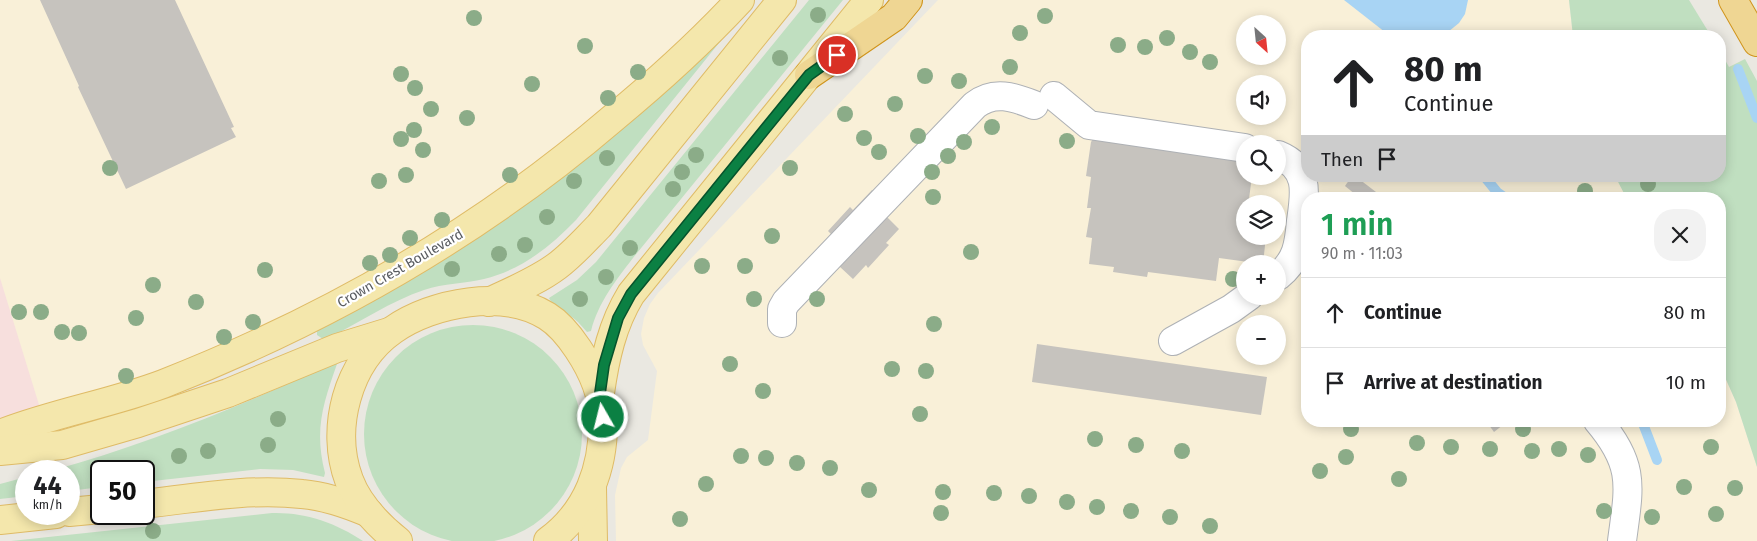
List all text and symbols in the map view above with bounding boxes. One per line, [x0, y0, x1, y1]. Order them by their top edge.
north arrow [1236, 15, 1286, 65]
map controls [1236, 15, 1286, 365]
pin [816, 34, 858, 76]
icon: arrive [823, 41, 851, 69]
text: 80 m [1404, 48, 1483, 90]
icon: ahead [1321, 50, 1386, 115]
button: sound [1236, 75, 1286, 125]
text: Continue [1404, 90, 1493, 117]
button: search [1236, 135, 1286, 185]
icon: arrive [1373, 145, 1401, 173]
text: Then [1321, 148, 1363, 171]
button: layers [1236, 195, 1286, 245]
text: 1 min [1321, 207, 1393, 243]
button: close [1654, 209, 1706, 261]
street label: Crown Crest Boulevard [334, 225, 466, 311]
text: 90 m · 11:03 [1321, 244, 1403, 263]
button: + [1236, 255, 1286, 305]
icon: ahead [1321, 299, 1349, 327]
text: Continue [1364, 301, 1442, 324]
text: 80 m [1664, 301, 1706, 324]
button: − [1236, 315, 1286, 365]
icon: arrive [1321, 369, 1349, 397]
text: Arrive at destination [1364, 371, 1543, 394]
text: 10 m [1666, 371, 1706, 394]
position arrow [576, 390, 628, 442]
speed limit sign: 50 [90, 460, 155, 525]
text: 44 [33, 471, 62, 501]
text: km/h [33, 498, 62, 512]

